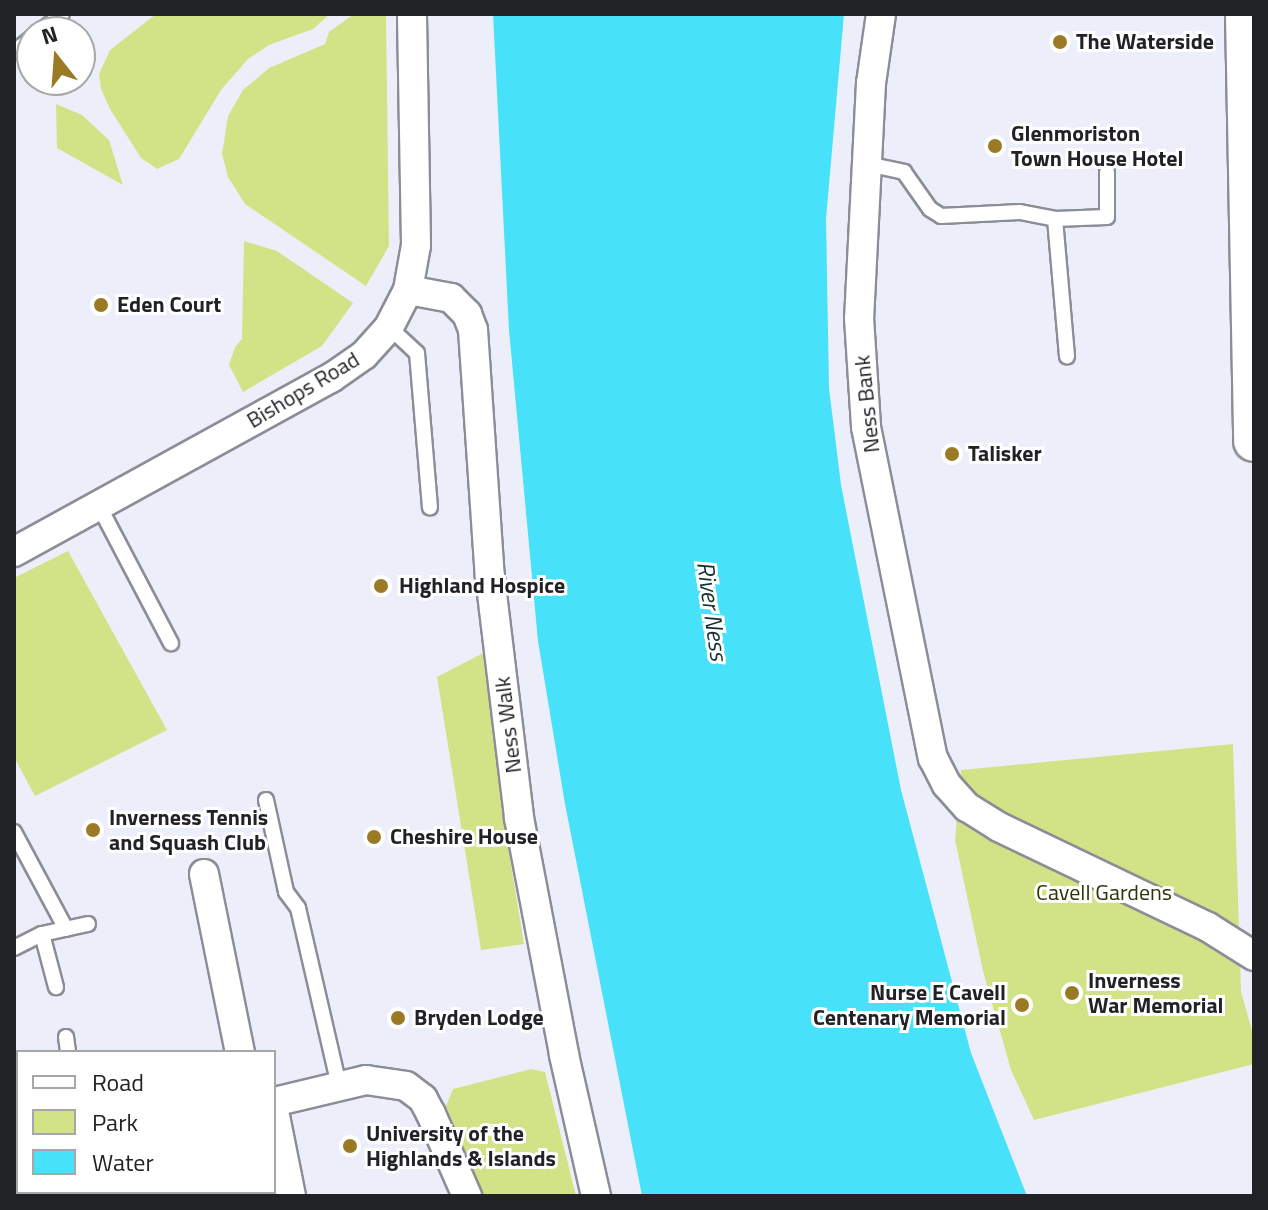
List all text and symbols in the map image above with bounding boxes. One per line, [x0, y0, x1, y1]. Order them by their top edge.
north arrow [16, 16, 96, 96]
text: N [37, 16, 62, 53]
place label: The Waterside [1076, 29, 1214, 55]
marker: The Waterside [1051, 33, 1069, 51]
place label: Glenmoriston Town House Hotel [1011, 120, 1183, 172]
marker: Glenmoriston Town House Hotel [986, 137, 1004, 155]
place label: Eden Court [117, 292, 221, 318]
marker: Eden Court [92, 296, 110, 314]
street label: Bishops Road [242, 346, 364, 434]
street label: Ness Bank [849, 354, 885, 454]
place label: Talisker [968, 441, 1042, 467]
marker: Talisker [943, 445, 961, 463]
water label: River Ness [691, 560, 733, 662]
place label: Highland Hospice [399, 573, 565, 599]
marker: Highland Hospice [370, 575, 392, 597]
street label: Ness Walk [489, 675, 527, 775]
place label: Inverness Tennis and Squash Club [109, 804, 268, 856]
marker: Inverness Tennis and Squash Club [84, 821, 102, 839]
place label: Cheshire House [390, 824, 538, 850]
marker: Cheshire House [365, 828, 383, 846]
park label: Cavell Gardens [1036, 880, 1172, 906]
place label: Inverness War Memorial [1088, 967, 1224, 1018]
place label: Nurse E Cavell Centenary Memorial [813, 979, 1006, 1030]
marker: Inverness War Memorial [1063, 984, 1081, 1002]
marker: Nurse E Cavell Centenary Memorial [1013, 996, 1031, 1014]
place label: Bryden Lodge [414, 1005, 544, 1031]
marker: Bryden Lodge [389, 1009, 407, 1027]
legend [16, 1050, 276, 1194]
text: Road [92, 1064, 144, 1100]
text: Park [92, 1104, 138, 1140]
place label: University of the Highlands & Islands [366, 1120, 556, 1172]
marker: University of the Highlands & Islands [341, 1137, 359, 1155]
text: Water [92, 1144, 154, 1180]

